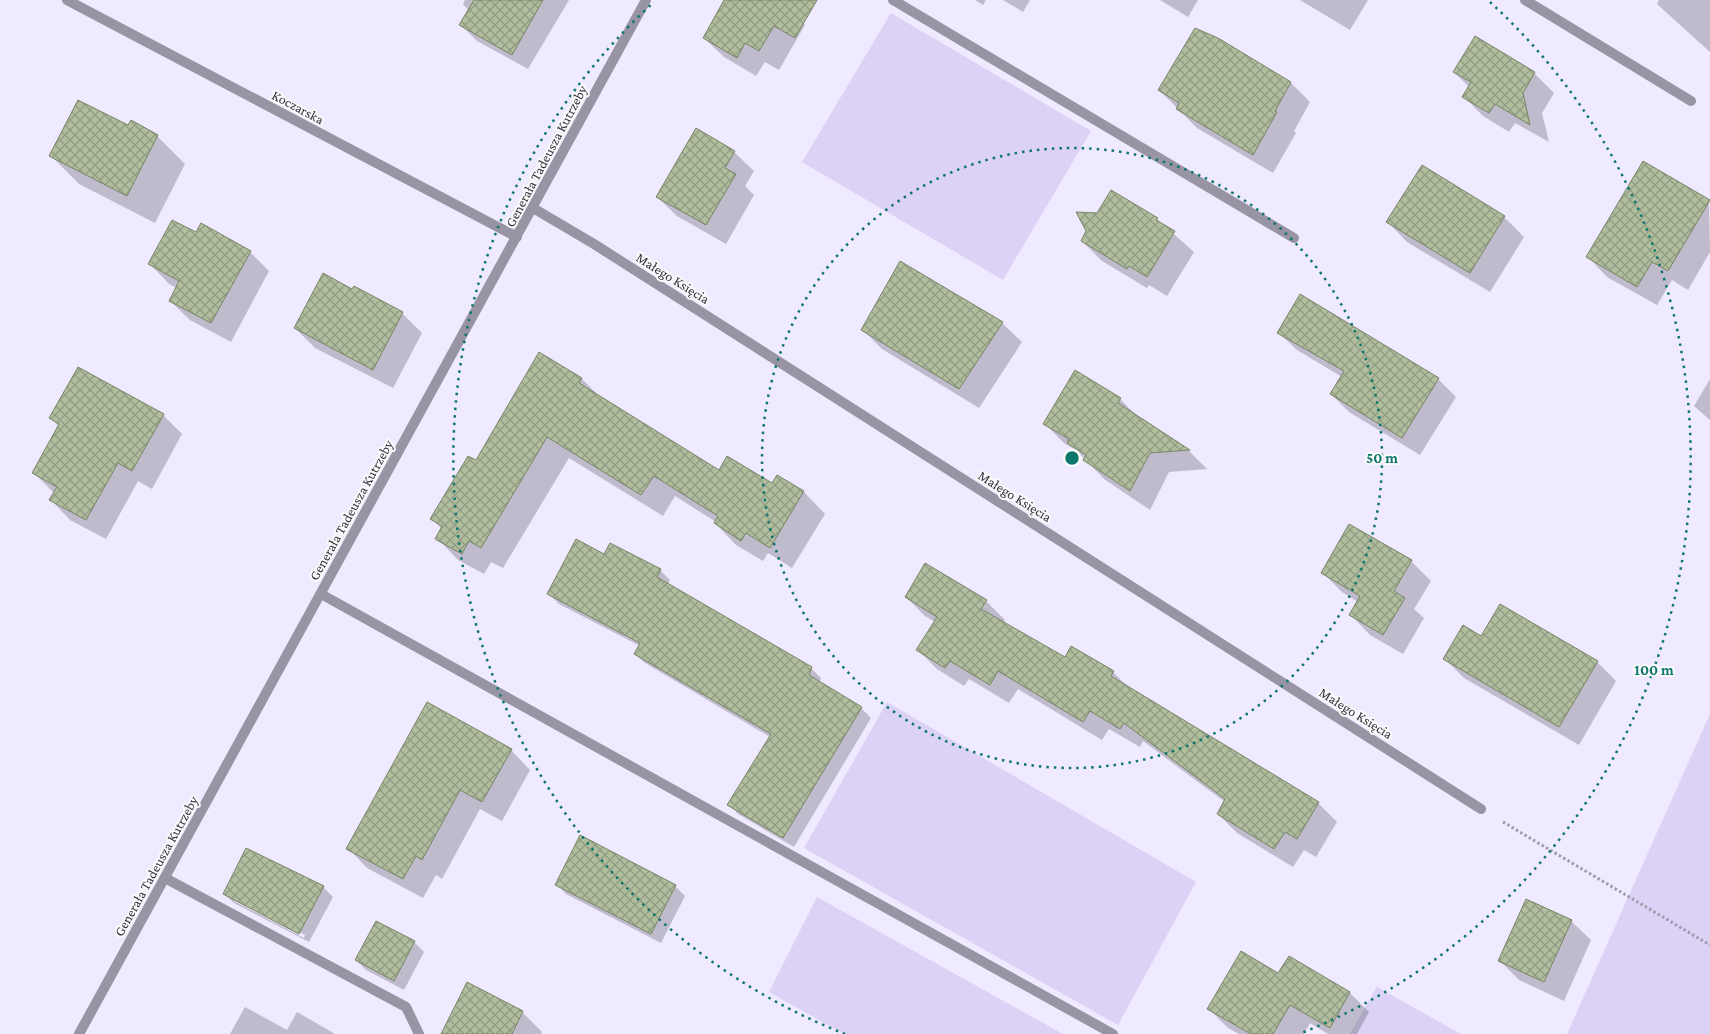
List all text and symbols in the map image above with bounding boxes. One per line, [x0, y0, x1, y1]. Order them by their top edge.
street label: Generała Tadeusza Kutrzeby [502, 82, 590, 230]
street label: Koczarska [269, 87, 327, 128]
street label: Małego Księcia [633, 249, 713, 307]
street label: Generała Tadeusza Kutrzeby [306, 436, 397, 583]
centre of rings [1063, 449, 1081, 467]
text: 50 m [1366, 450, 1398, 466]
street label: Małego Księcia [975, 467, 1055, 525]
text: 100 m [1634, 662, 1674, 678]
street label: Małego Księcia [1316, 684, 1396, 742]
street label: Generała Tadeusza Kutrzeby [111, 792, 202, 939]

